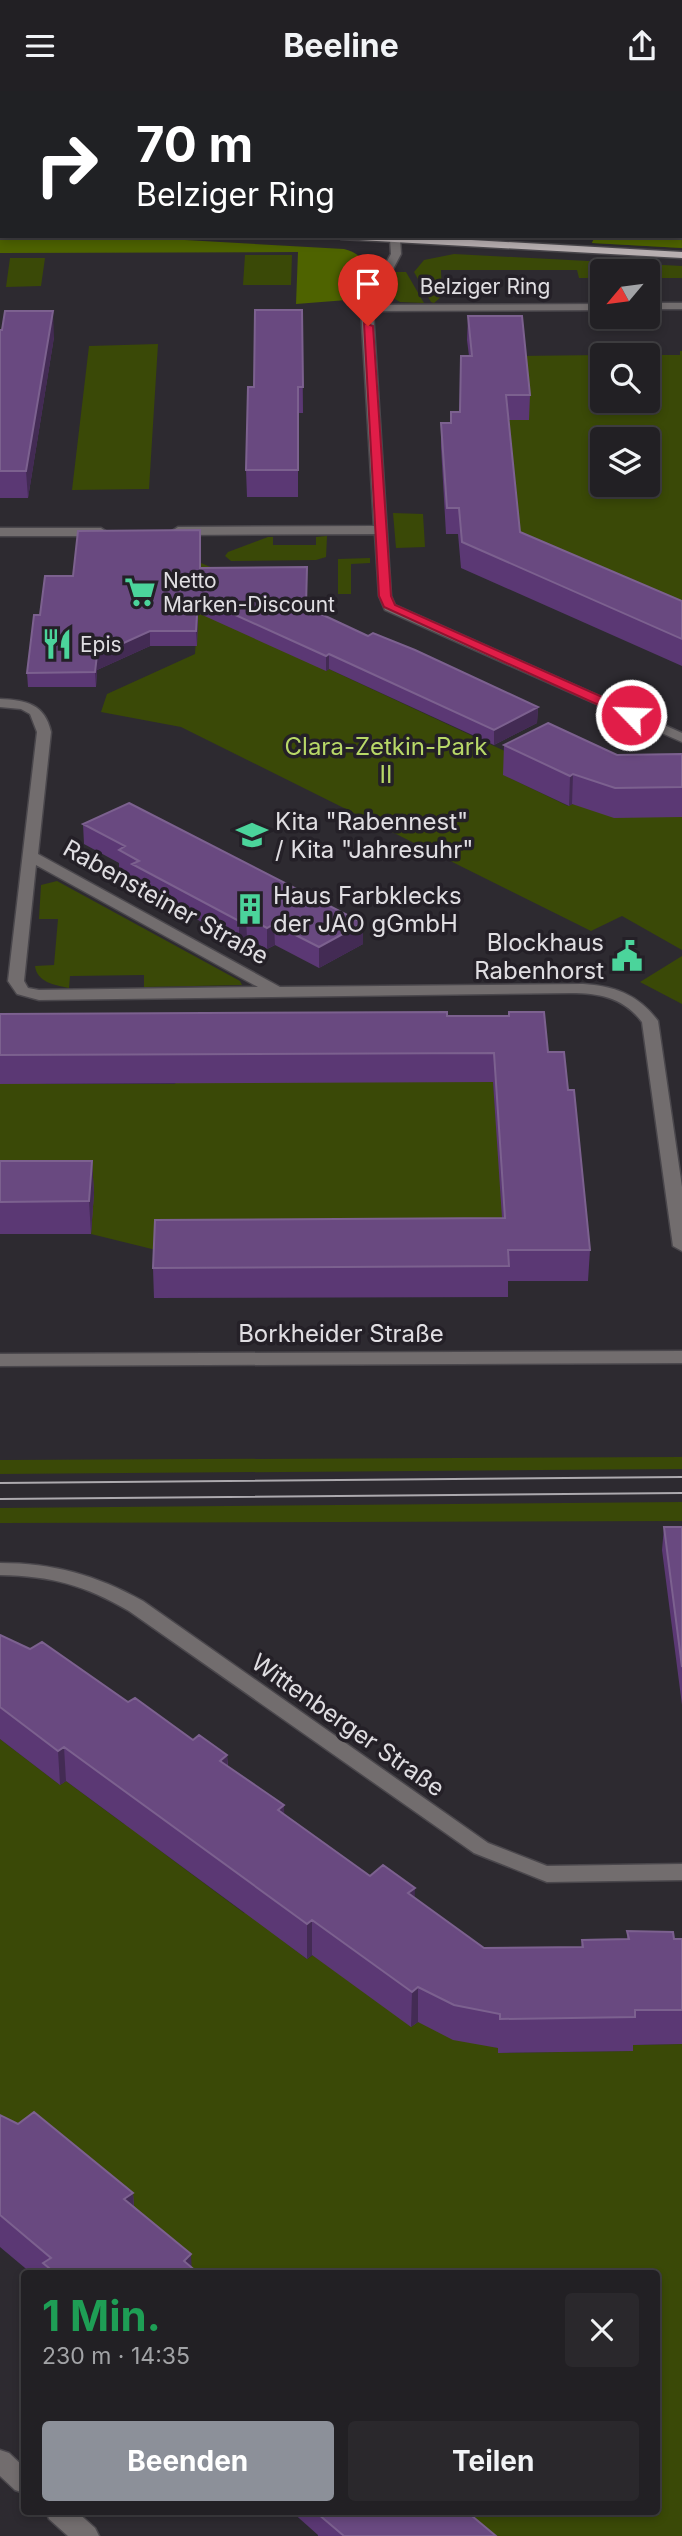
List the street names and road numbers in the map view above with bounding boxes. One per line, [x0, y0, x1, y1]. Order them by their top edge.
street label: Belziger Ring [420, 274, 550, 299]
street label: Rabensteiner Straße [58, 834, 274, 970]
street label: Borkheider Straße [238, 1319, 444, 1348]
street label: Wittenberger Straße [246, 1647, 450, 1803]

